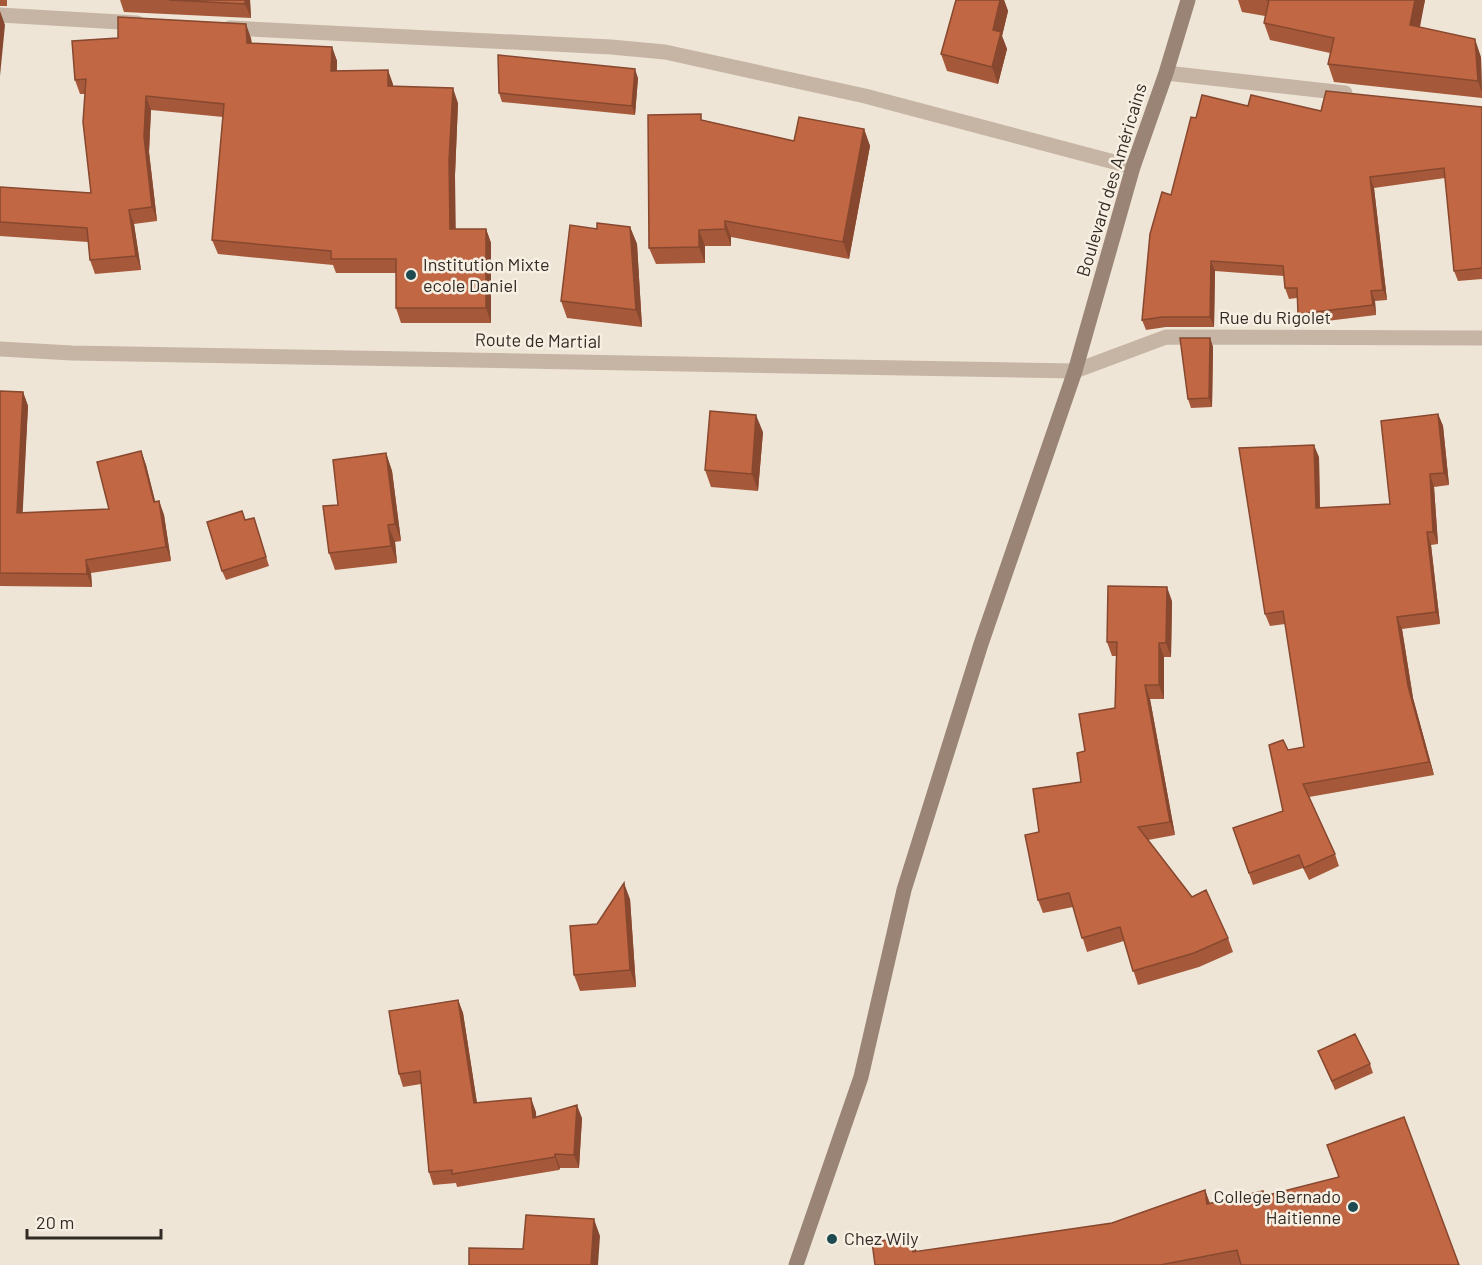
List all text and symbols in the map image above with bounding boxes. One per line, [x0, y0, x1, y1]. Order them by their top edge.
street label: Boulevard des Américains [1071, 80, 1151, 279]
place label: Institution Mixte ecole Daniel [423, 253, 550, 296]
marker: Institution Mixte ecole Daniel [404, 268, 418, 282]
street label: Rue du Rigolet [1219, 306, 1331, 328]
street label: Route de Martial [475, 328, 601, 352]
place label: College Bernado Haitienne [1214, 1185, 1341, 1228]
marker: College Bernado Haitienne [1346, 1200, 1360, 1214]
scale bar [27, 1202, 160, 1240]
text: 20 m [36, 1211, 74, 1233]
place label: Chez Wily [844, 1227, 919, 1249]
marker: Chez Wily [825, 1232, 839, 1246]

